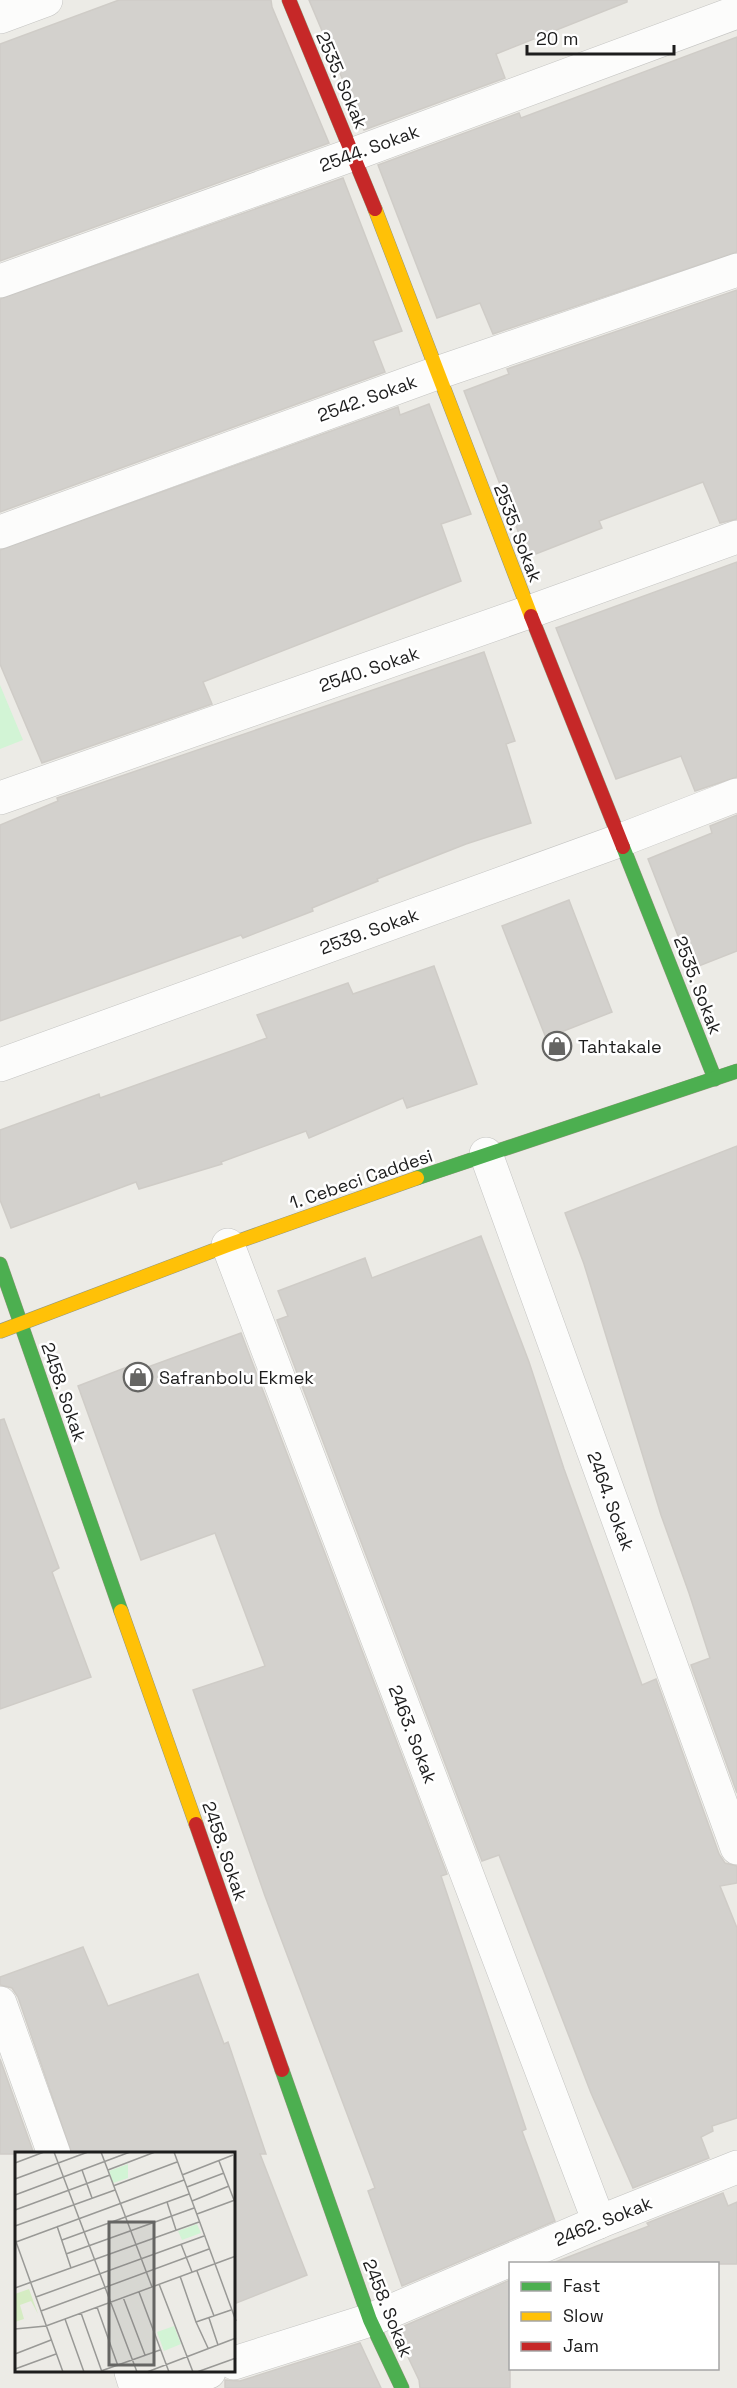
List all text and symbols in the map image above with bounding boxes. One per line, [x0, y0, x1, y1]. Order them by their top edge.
scale bar [527, 18, 674, 56]
text: 20 m [536, 27, 579, 50]
street label: 2535. Sokak [311, 28, 373, 132]
street label: 2544. Sokak [316, 119, 422, 177]
street label: 2542. Sokak [314, 369, 420, 427]
street label: 2535. Sokak [489, 481, 547, 586]
street label: 2540. Sokak [316, 641, 422, 697]
street label: 2539. Sokak [316, 902, 422, 960]
street label: 2535. Sokak [669, 933, 727, 1038]
shop icon: Tahtakale [541, 1030, 573, 1062]
place label: Tahtakale [578, 1035, 662, 1058]
street label: 1. Cebeci Caddesi [286, 1144, 436, 1214]
street label: 2458. Sokak [36, 1339, 92, 1445]
shop icon: Safranbolu Ekmek [122, 1361, 154, 1393]
place label: Safranbolu Ekmek [159, 1366, 314, 1389]
street label: 2464. Sokak [582, 1448, 640, 1554]
street label: 2463. Sokak [384, 1681, 442, 1787]
street label: 2458. Sokak [197, 1798, 253, 1904]
inset map [15, 2152, 236, 2373]
street label: 2462. Sokak [551, 2191, 656, 2251]
street label: 2458. Sokak [358, 2256, 418, 2361]
legend [509, 2262, 719, 2370]
text: Fast [563, 2274, 600, 2297]
text: Slow [563, 2304, 604, 2327]
text: Jam [563, 2334, 599, 2357]

